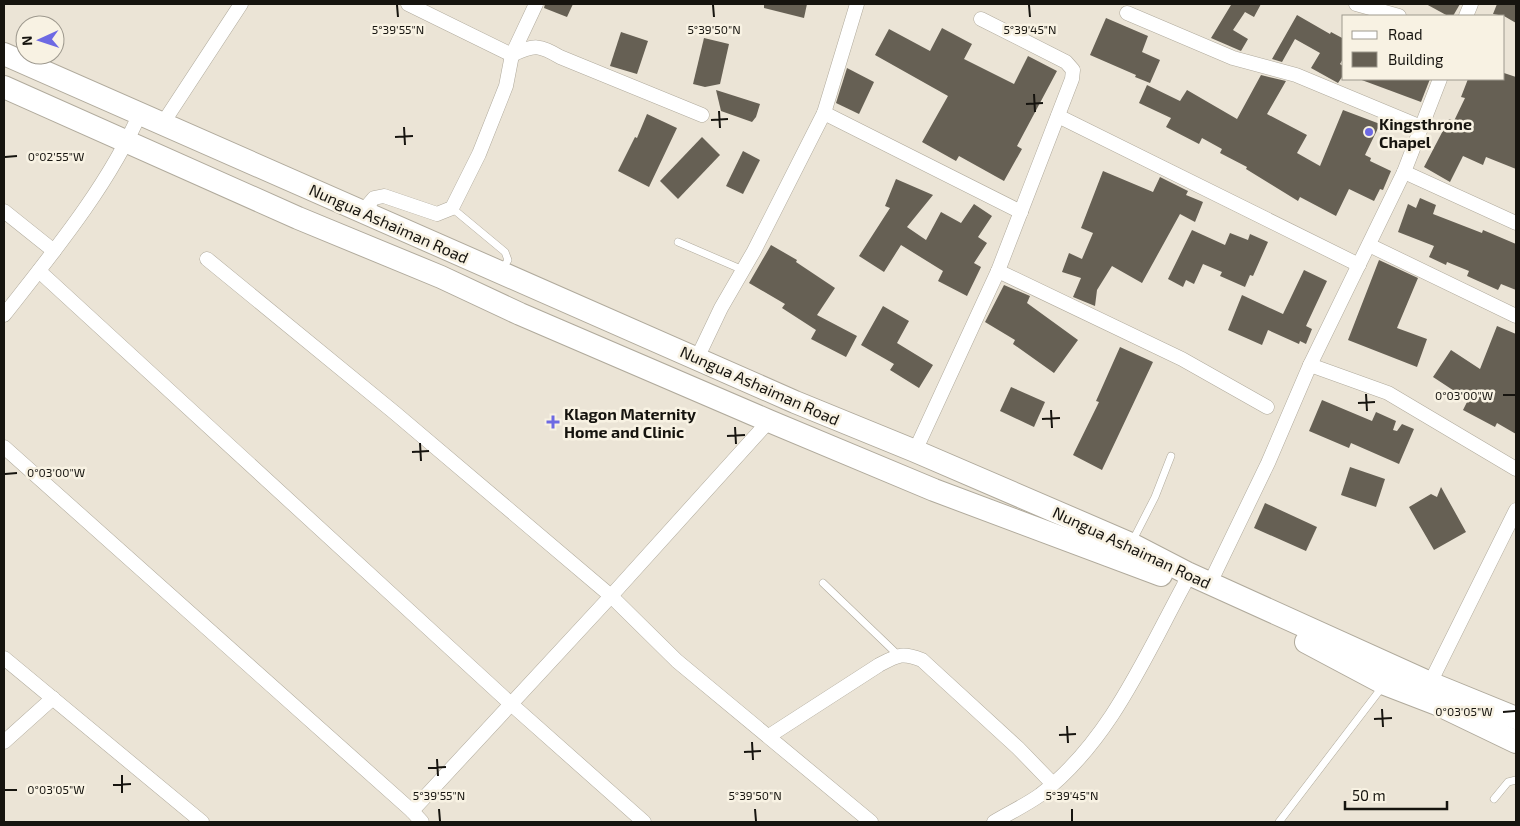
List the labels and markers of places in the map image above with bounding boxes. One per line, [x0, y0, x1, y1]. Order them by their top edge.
place label: Kingsthrone Chapel [1379, 114, 1472, 151]
marker: Kingsthrone Chapel [1363, 126, 1375, 138]
place label: Klagon Maternity Home and Clinic [564, 404, 696, 441]
marker: Klagon Maternity Home and Clinic [546, 415, 560, 429]

